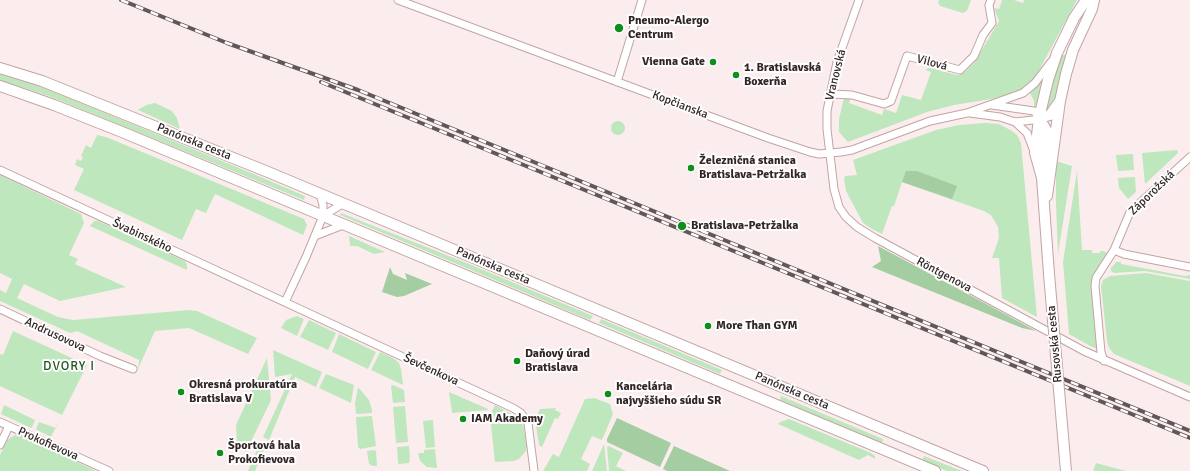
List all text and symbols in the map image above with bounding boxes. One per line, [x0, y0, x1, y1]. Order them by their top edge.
place label: Pneumo-Alergo Centrum [628, 14, 709, 42]
marker: Pneumo-Alergo Centrum [613, 22, 625, 34]
street label: Vranovská [823, 48, 849, 102]
street label: Vilová [915, 52, 949, 74]
place label: Vienna Gate [642, 55, 705, 69]
marker: Vienna Gate [708, 57, 718, 67]
place label: 1. Bratislavská Boxerňa [744, 61, 821, 89]
marker: 1. Bratislavská Boxerňa [731, 70, 741, 80]
street label: Kopčianska [650, 88, 710, 122]
street label: Panónska cesta [155, 121, 233, 163]
place label: Železničná stanica Bratislava-Petržalka [699, 154, 806, 182]
marker: Železničná stanica Bratislava-Petržalka [686, 163, 696, 173]
street label: Záporožská [1126, 168, 1178, 218]
street label: Švabinského [110, 216, 174, 256]
place label: Bratislava-Petržalka [691, 219, 798, 233]
marker: Bratislava-Petržalka [676, 220, 688, 232]
street label: Panónska cesta [454, 244, 532, 288]
street label: Röntgenova [914, 254, 974, 296]
street label: Rusovská cesta [1044, 305, 1066, 383]
street label: Andrusovova [22, 315, 88, 355]
place label: More Than GYM [716, 319, 798, 333]
marker: More Than GYM [703, 321, 713, 331]
place label: Daňový úrad Bratislava [525, 347, 590, 375]
street label: Ševčenkova [401, 351, 461, 389]
marker: Daňový úrad Bratislava [512, 356, 522, 366]
district label: DVORY I [43, 359, 95, 375]
street label: Panónska cesta [753, 369, 831, 413]
place label: Okresná prokuratúra Bratislava V [189, 378, 297, 406]
place label: Kancelária najvyššieho súdu SR [616, 380, 721, 408]
marker: Okresná prokuratúra Bratislava V [176, 387, 186, 397]
marker: Kancelária najvyššieho súdu SR [603, 389, 613, 399]
place label: IAM Akademy [471, 412, 543, 426]
marker: IAM Akademy [458, 414, 468, 424]
street label: Prokofievova [15, 424, 81, 464]
place label: Športová hala Prokofievova [228, 439, 300, 467]
marker: Športová hala Prokofievova [215, 448, 225, 458]

